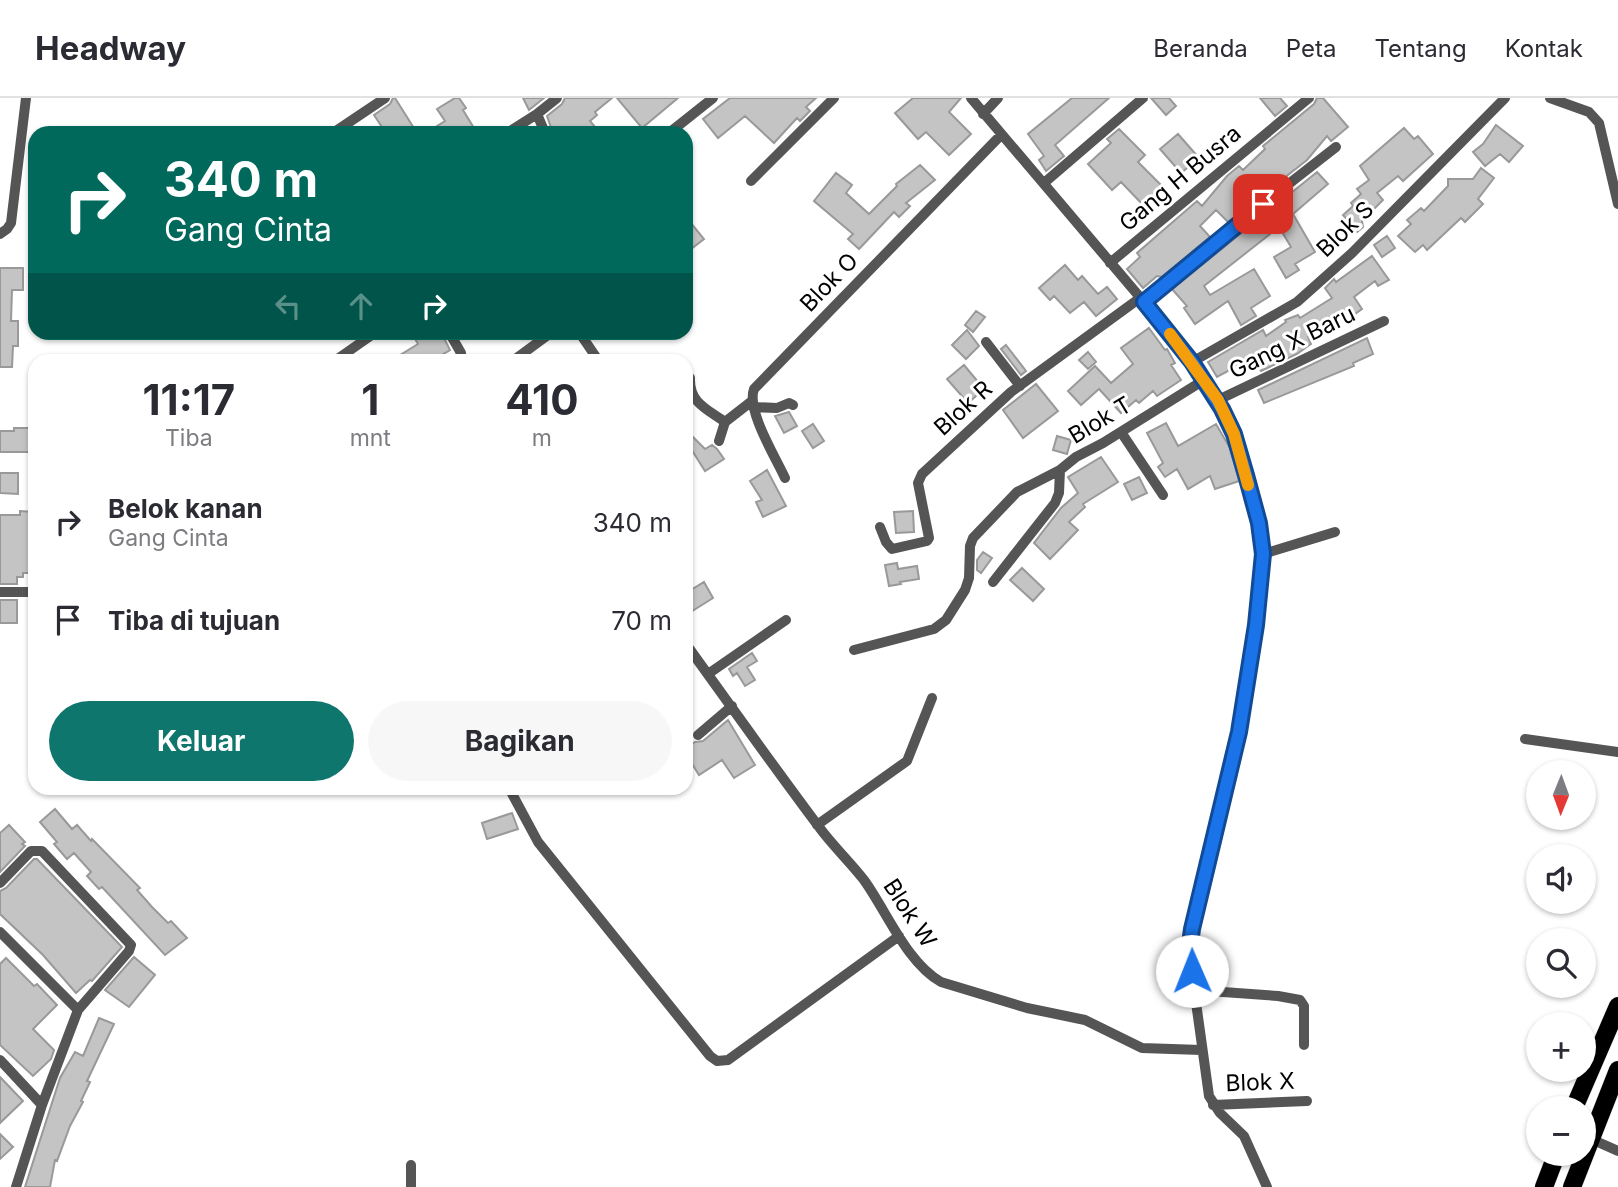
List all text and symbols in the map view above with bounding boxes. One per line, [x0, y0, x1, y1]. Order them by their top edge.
text: Headway [35, 28, 186, 68]
text: Beranda [1153, 34, 1248, 63]
text: Peta [1286, 34, 1336, 63]
text: Tentang [1374, 34, 1467, 63]
text: Kontak [1505, 34, 1583, 63]
street label: Gang H Busra [1113, 119, 1247, 237]
text: 340 m [164, 150, 318, 209]
icon: right [49, 154, 140, 245]
pin [1233, 174, 1293, 234]
icon: arrive [1244, 185, 1282, 223]
street label: Blok S [1311, 195, 1379, 263]
text: Gang Cinta [164, 210, 332, 249]
street label: Blok O [794, 247, 864, 317]
icon: left [269, 287, 307, 325]
icon: ahead [342, 287, 380, 325]
icon: right [415, 287, 453, 325]
street label: Gang X Baru [1224, 299, 1360, 385]
text: 11:17 [142, 374, 235, 425]
text: 1 [361, 374, 379, 425]
text: 410 [505, 374, 579, 425]
street label: Blok R [928, 375, 998, 441]
street label: Blok T [1063, 390, 1137, 450]
text: Tiba [165, 424, 213, 452]
text: mnt [350, 424, 391, 452]
text: m [532, 424, 552, 452]
text: Belok kanan [108, 493, 263, 524]
icon: right [49, 503, 87, 541]
text: 340 m [593, 507, 672, 538]
text: Gang Cinta [108, 524, 229, 552]
icon: arrive [49, 601, 87, 639]
text: Tiba di tujuan [108, 605, 280, 636]
text: 70 m [611, 605, 672, 636]
button: Keluar [49, 701, 354, 781]
button: Bagikan [368, 701, 672, 781]
north arrow [1526, 760, 1596, 830]
map controls [1526, 760, 1596, 1166]
button: sound [1526, 844, 1596, 914]
street label: Blok W [878, 873, 943, 953]
button: search [1526, 928, 1596, 998]
position arrow [1155, 934, 1229, 1008]
button: + [1526, 1012, 1596, 1082]
street label: Blok X [1225, 1067, 1295, 1097]
button: − [1526, 1096, 1596, 1166]

